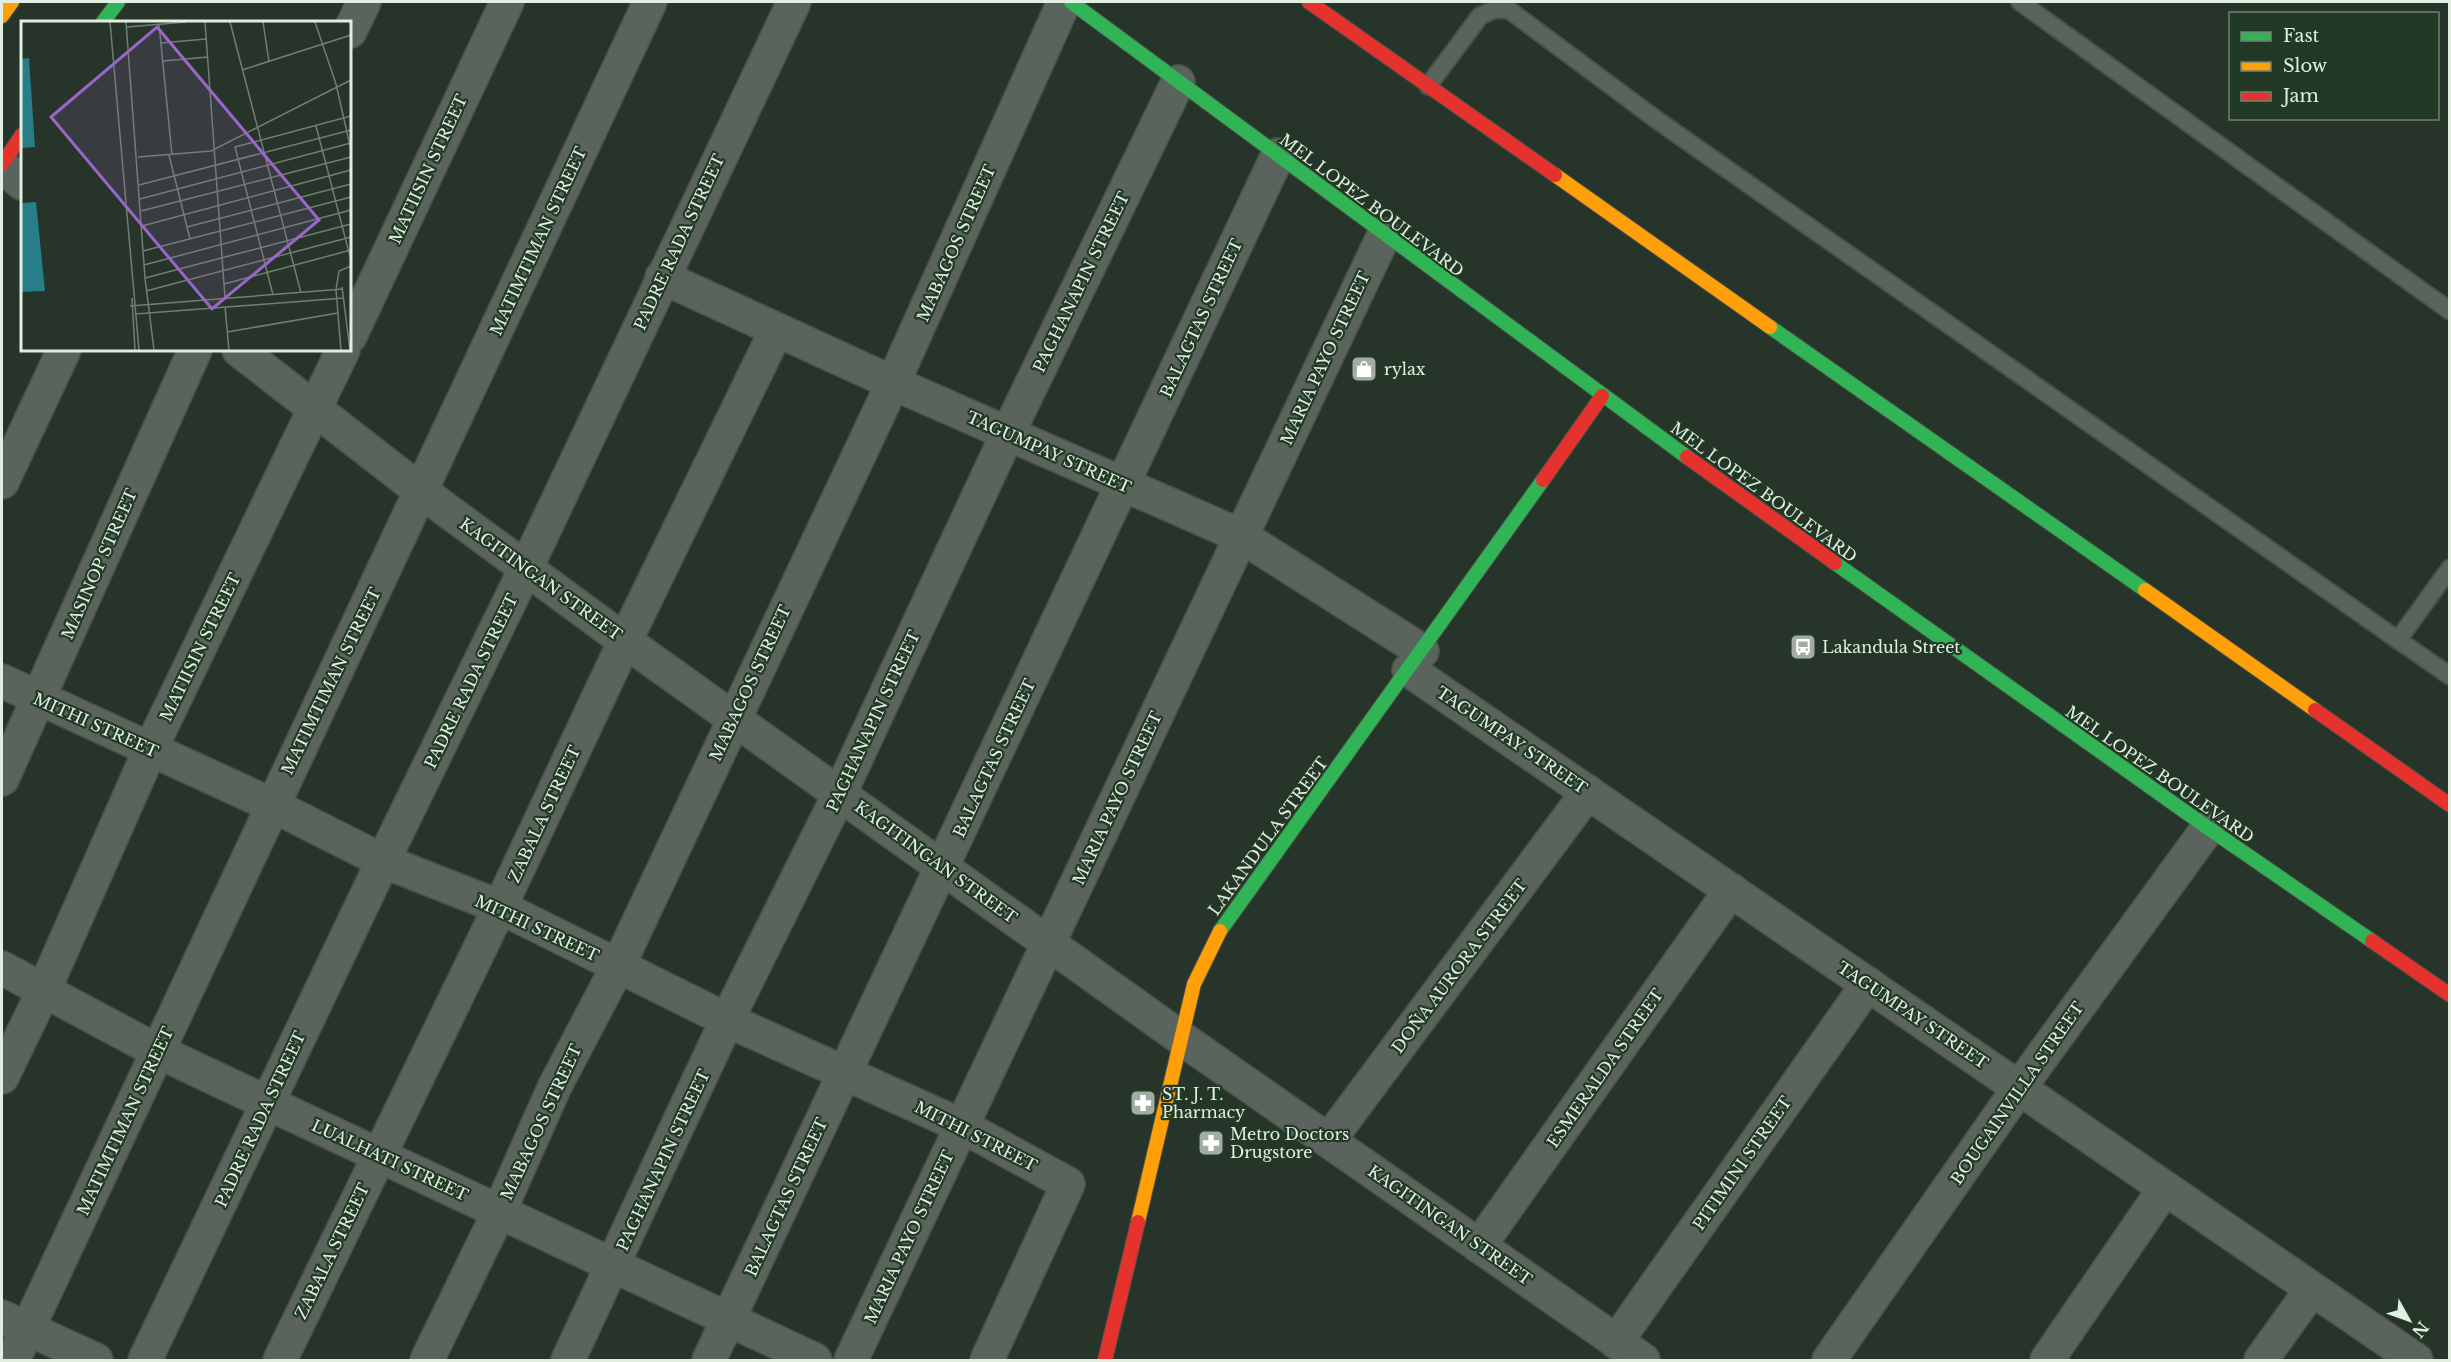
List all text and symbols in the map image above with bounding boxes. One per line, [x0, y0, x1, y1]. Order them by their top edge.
legend [2229, 12, 2439, 120]
inset map [21, 21, 351, 351]
text: Fast [2283, 25, 2320, 47]
text: Slow [2283, 55, 2328, 77]
text: Jam [2281, 85, 2319, 107]
street label: MATIISIN STREET [385, 91, 471, 247]
street label: MEL LOPEZ BOULEVARD [1276, 129, 1468, 281]
street label: MATIMTIMAN STREET [485, 143, 591, 338]
street label: PADRE RADA STREET [629, 151, 729, 333]
street label: MABAGOS STREET [912, 161, 1000, 325]
street label: PAGHANAPIN STREET [1029, 188, 1133, 375]
street label: BALAGTAS STREET [1156, 236, 1247, 400]
street label: MARIA PAYO STREET [1276, 268, 1374, 448]
shop icon: rylax [1349, 354, 1379, 384]
place label: rylax [1384, 359, 1426, 379]
street label: TAGUMPAY STREET [964, 407, 1134, 497]
street label: MEL LOPEZ BOULEVARD [1667, 418, 1861, 566]
street label: MASINOP STREET [57, 485, 141, 642]
street label: KAGITINGAN STREET [456, 513, 626, 645]
street label: MATIISIN STREET [155, 569, 245, 724]
street label: MATIMTIMAN STREET [277, 584, 385, 778]
street label: PADRE RADA STREET [420, 590, 522, 772]
street label: MABAGOS STREET [705, 602, 795, 764]
street label: PAGHANAPIN STREET [822, 627, 924, 815]
bus stop icon: Lakandula Street [1788, 632, 1818, 662]
place label: Lakandula Street [1822, 637, 1960, 657]
street label: BALAGTAS STREET [949, 676, 1040, 840]
street label: TAGUMPAY STREET [1433, 682, 1591, 798]
street label: MITHI STREET [30, 688, 162, 762]
street label: MEL LOPEZ BOULEVARD [2062, 701, 2258, 847]
street label: MARIA PAYO STREET [1068, 708, 1166, 888]
street label: ZABALA STREET [504, 742, 585, 886]
street label: LAKANDULA STREET [1204, 753, 1332, 919]
street label: KAGITINGAN STREET [851, 796, 1021, 928]
street label: DOÑA AURORA STREET [1386, 874, 1531, 1057]
street label: MITHI STREET [472, 890, 602, 966]
street label: TAGUMPAY STREET [1834, 957, 1992, 1073]
street label: ESMERALDA STREET [1543, 985, 1668, 1151]
street label: BOUGAINVILLA STREET [1946, 998, 2088, 1188]
street label: MATIMTIMAN STREET [72, 1023, 178, 1218]
street label: PADRE RADA STREET [210, 1028, 310, 1210]
street label: MABAGOS STREET [496, 1041, 586, 1203]
street label: PAGHANAPIN STREET [612, 1066, 714, 1254]
place label: ST. J. T. Pharmacy [1162, 1084, 1246, 1122]
pharmacy icon: ST. J. T. Pharmacy [1128, 1088, 1158, 1118]
street label: PITIMINI STREET [1688, 1092, 1796, 1234]
street label: MITHI STREET [911, 1097, 1041, 1176]
street label: LUALHATI STREET [309, 1115, 472, 1205]
street label: BALAGTAS STREET [741, 1115, 832, 1279]
place label: Metro Doctors Drugstore [1230, 1124, 1349, 1162]
pharmacy icon: Metro Doctors Drugstore [1196, 1128, 1226, 1158]
street label: MARIA PAYO STREET [860, 1147, 958, 1327]
street label: KAGITINGAN STREET [1364, 1161, 1536, 1289]
street label: ZABALA STREET [290, 1180, 374, 1322]
north arrow [2379, 1290, 2439, 1350]
text: N [2408, 1317, 2433, 1342]

